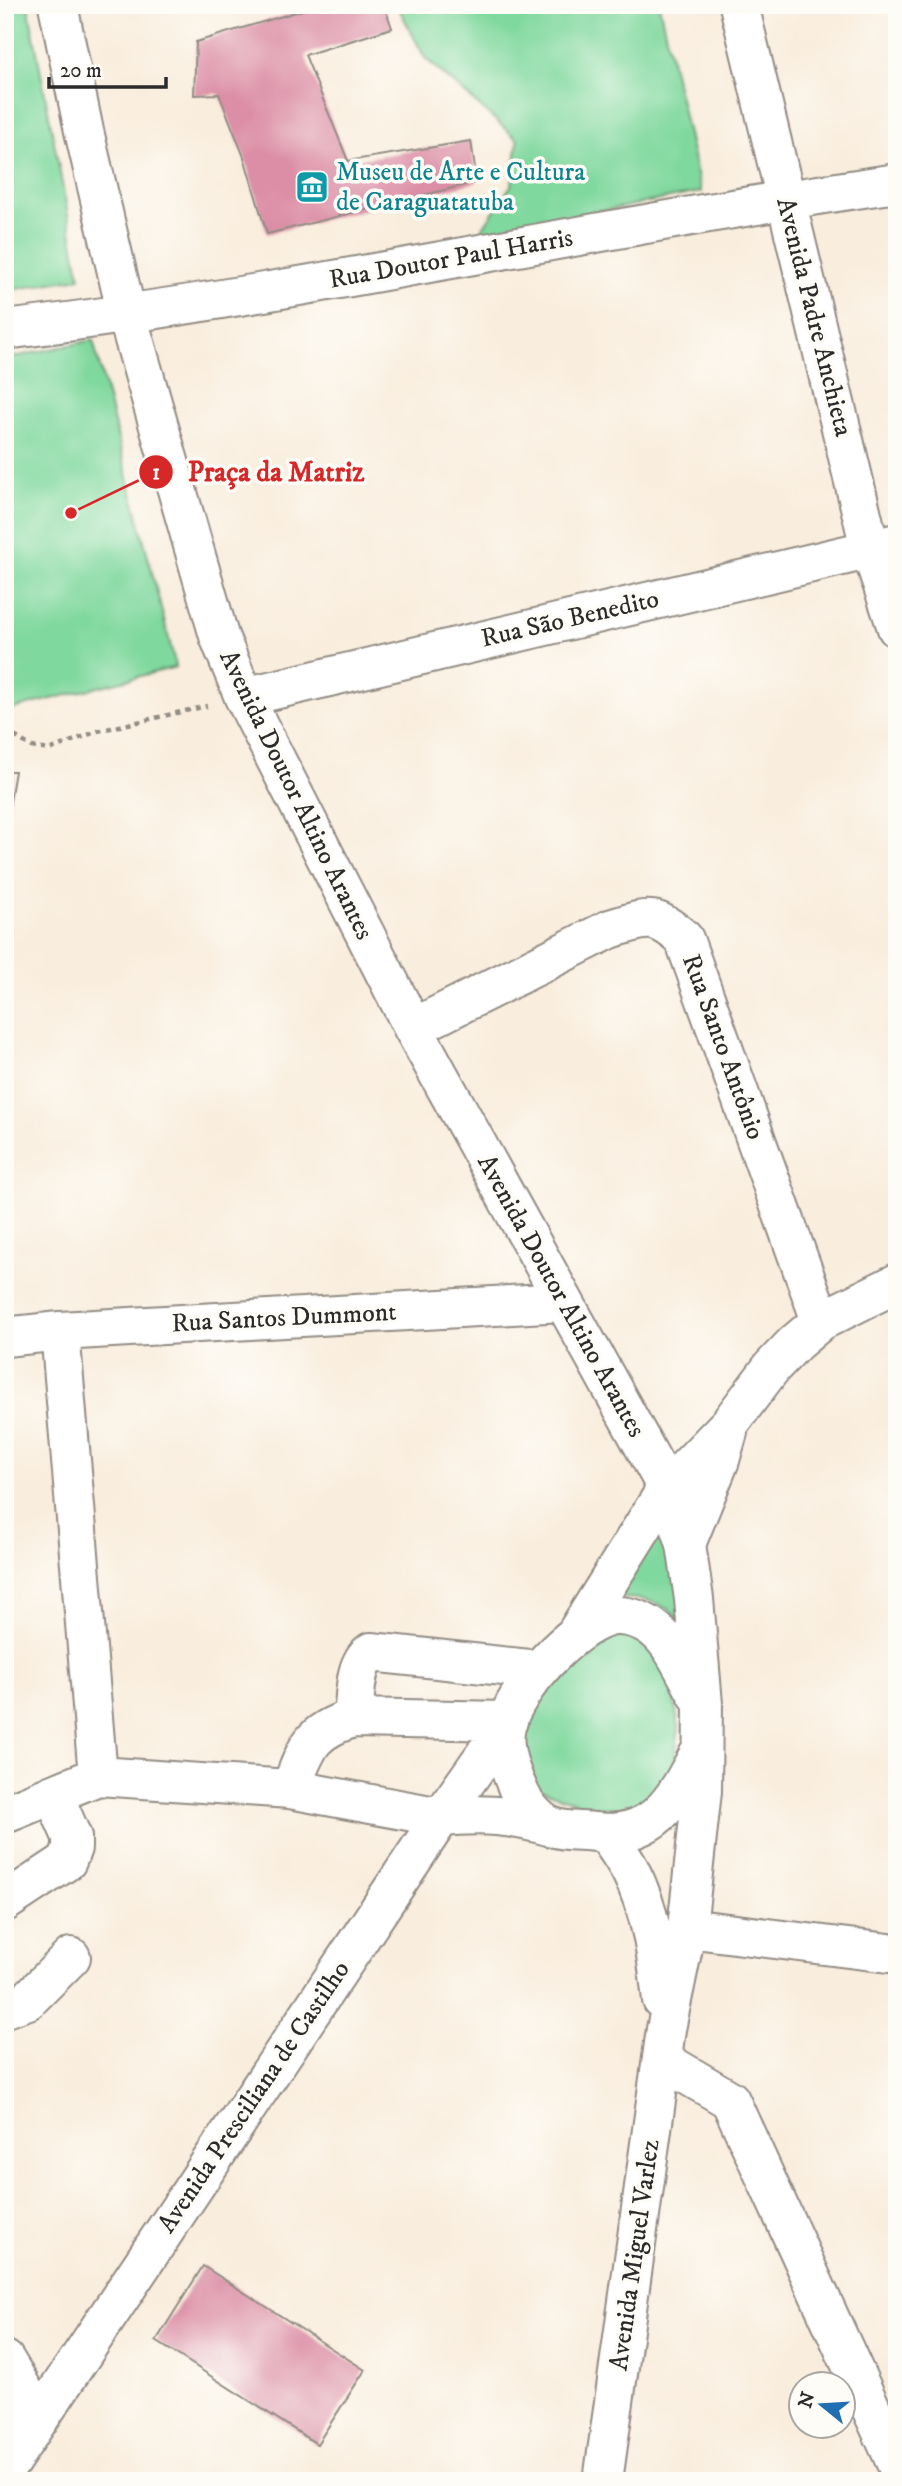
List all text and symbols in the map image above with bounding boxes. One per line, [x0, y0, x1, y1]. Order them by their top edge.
scale bar [49, 46, 166, 90]
text: 20 m [60, 58, 102, 84]
place label: Museu de Arte e Cultura de Caraguatatuba [336, 156, 585, 219]
museum icon: Museu de Arte e Cultura de Caraguatatuba [293, 168, 331, 206]
street label: Avenida Padre Anchieta [768, 194, 860, 440]
street label: Rua Doutor Paul Harris [327, 221, 575, 297]
callout: Praça da Matriz [138, 447, 378, 496]
text: Praça da Matriz [188, 455, 365, 490]
text: 1 [152, 460, 160, 486]
street label: Rua São Benedito [478, 583, 662, 655]
street label: Avenida Doutor Altino Arantes [211, 645, 381, 945]
street label: Rua Santo Antônio [674, 950, 772, 1144]
street label: Avenida Doutor Altino Arantes [469, 1149, 653, 1443]
street label: Rua Santos Dummont [171, 1296, 397, 1340]
street label: Avenida Presciliana de Castilho [150, 1955, 358, 2239]
street label: Avenida Miguel Varlez [602, 2137, 668, 2373]
north arrow [786, 2370, 856, 2440]
text: N [794, 2389, 821, 2411]

